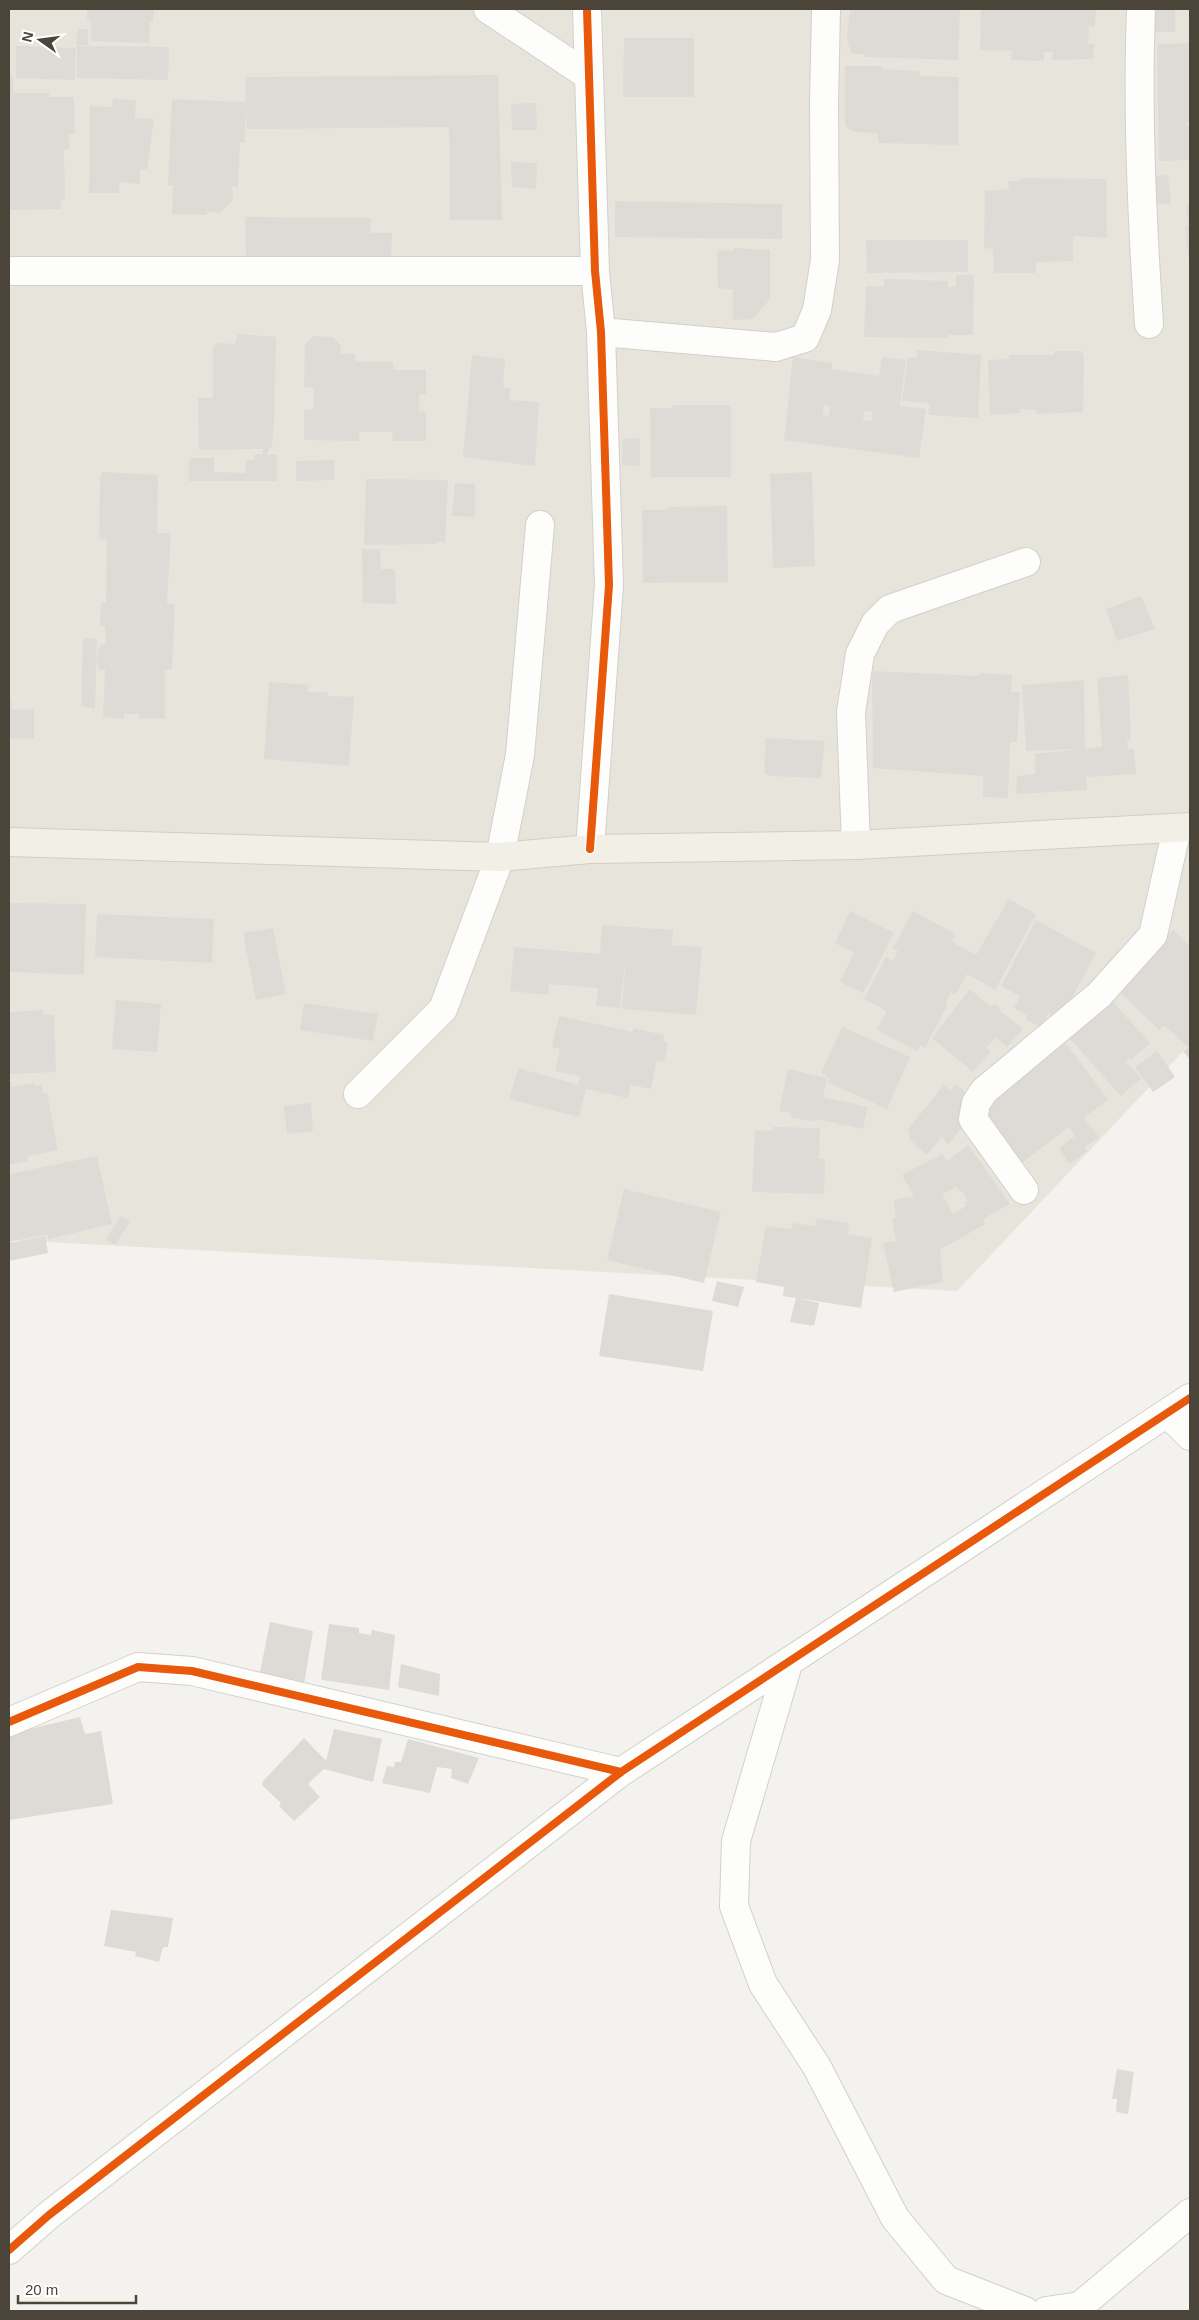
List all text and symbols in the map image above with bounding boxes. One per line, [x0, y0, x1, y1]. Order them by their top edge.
north arrow [15, 15, 65, 65]
text: N [18, 30, 36, 44]
scale bar [18, 2272, 135, 2304]
text: 20 m [25, 2281, 58, 2298]

